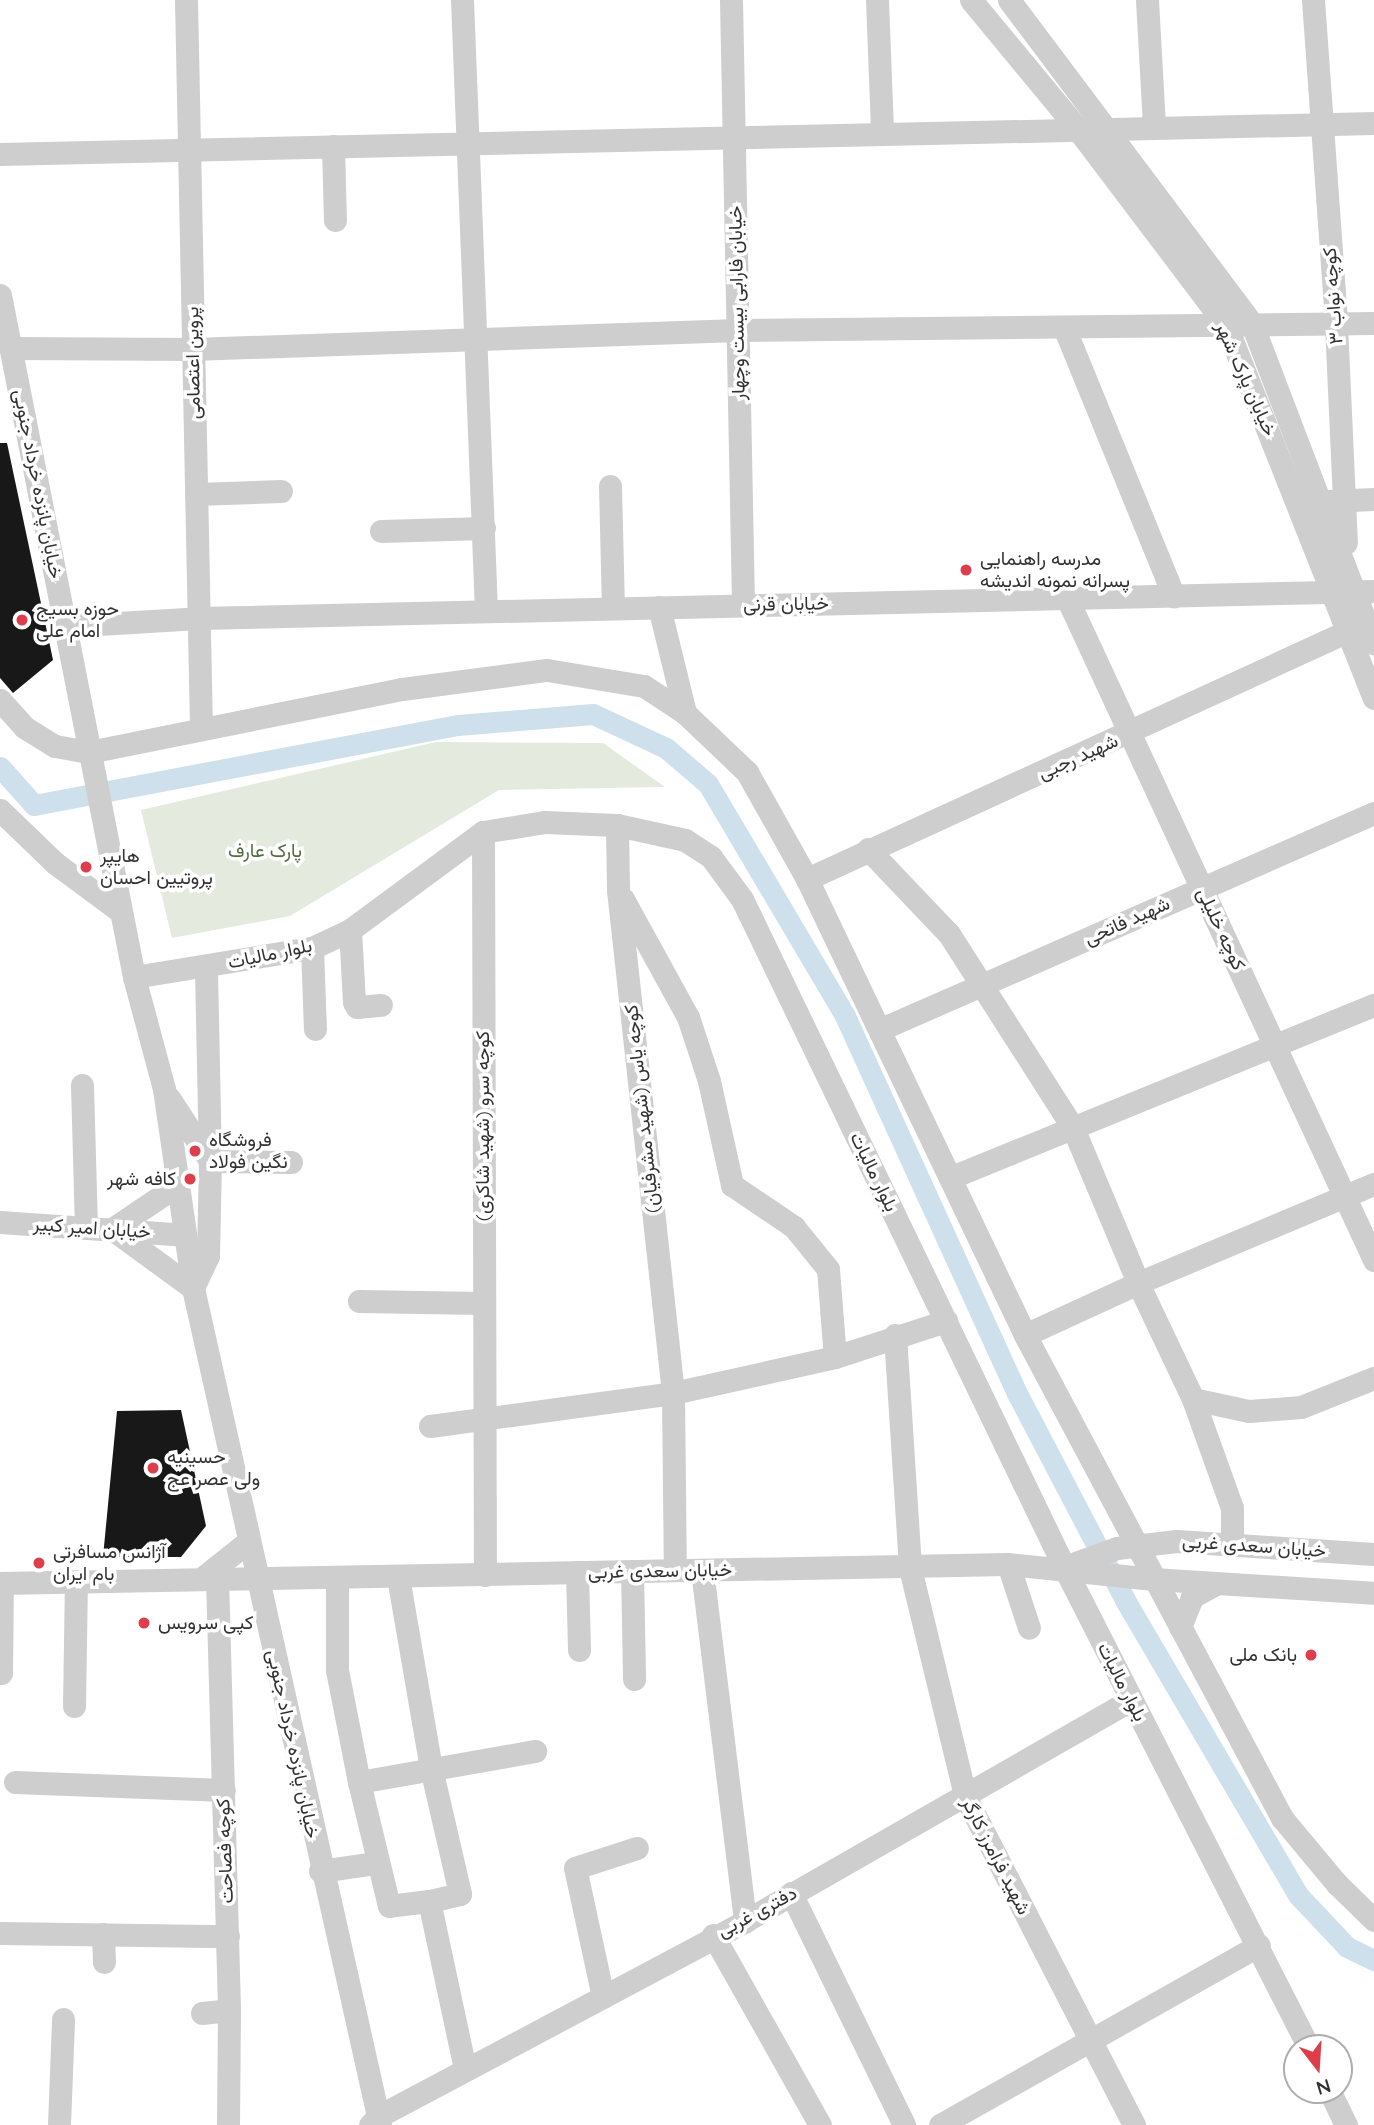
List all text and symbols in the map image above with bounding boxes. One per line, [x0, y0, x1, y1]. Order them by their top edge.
street label: خیابان فارابی بیست وچهار [724, 205, 750, 401]
street label: کوچه نواب ۳ [1318, 247, 1348, 345]
street label: پروین اعتصامی [181, 306, 205, 420]
street label: خیابان پارک شهر [1211, 318, 1281, 440]
street label: خیابان پانزده خرداد جنوبی [8, 388, 68, 580]
place label: مدرسه راهنمایی پسرانه نمونه اندیشه [980, 548, 1130, 592]
marker: مدرسه راهنمایی پسرانه نمونه اندیشه [958, 562, 974, 578]
street label: خیابان قرنی [743, 592, 829, 616]
place label: حوزه بسیج امام علی [36, 598, 119, 642]
marker: حوزه بسیج امام علی [14, 612, 30, 628]
street label: شهید رجبی [1035, 729, 1121, 785]
park label: پارک عارف [228, 840, 302, 862]
place label: هایپر پروتیین احسان [100, 845, 213, 889]
marker: هایپر پروتیین احسان [78, 859, 94, 875]
street label: کوچه خلیلی [1192, 884, 1250, 974]
street label: شهید فاتحی [1081, 892, 1173, 950]
street label: بلوار مالیات [226, 934, 314, 974]
street label: کوچه یاس (شهید مشرفیان) [620, 1004, 664, 1214]
street label: کوچه سرو (شهید شاکری) [472, 1031, 494, 1221]
place label: فروشگاه نگین فولاد [209, 1129, 288, 1173]
street label: بلوار مالیات [845, 1129, 903, 1215]
marker: فروشگاه نگین فولاد [187, 1143, 203, 1159]
place label: کافه شهر [107, 1168, 176, 1190]
marker: کافه شهر [182, 1171, 198, 1187]
street label: خیابان امیر کبیر [32, 1213, 152, 1243]
place label: حسینیه ولی عصر عج [167, 1446, 260, 1490]
marker: حسینیه ولی عصر عج [145, 1460, 161, 1476]
street label: خیابان سعدی غربی [1181, 1530, 1327, 1562]
place label: آژانس مسافرتی بام ایران [53, 1541, 166, 1585]
marker: آژانس مسافرتی بام ایران [31, 1555, 47, 1571]
street label: خیابان سعدی غربی [588, 1558, 732, 1584]
place label: کپی سرویس [158, 1612, 253, 1634]
marker: کپی سرویس [136, 1615, 152, 1631]
street label: بلوار مالیات [1092, 1639, 1152, 1725]
place label: بانک ملی [1229, 1644, 1297, 1666]
marker: بانک ملی [1303, 1647, 1319, 1663]
street label: خیابان پانزده خرداد جنوبی [262, 1648, 324, 1840]
street label: شهید فرامرز کارگر [957, 1794, 1035, 1918]
street label: کوچه فصاحت [212, 1798, 238, 1904]
street label: دفتری غربی [713, 1882, 801, 1942]
north arrow [1283, 2034, 1353, 2104]
text: N [1313, 2074, 1334, 2101]

